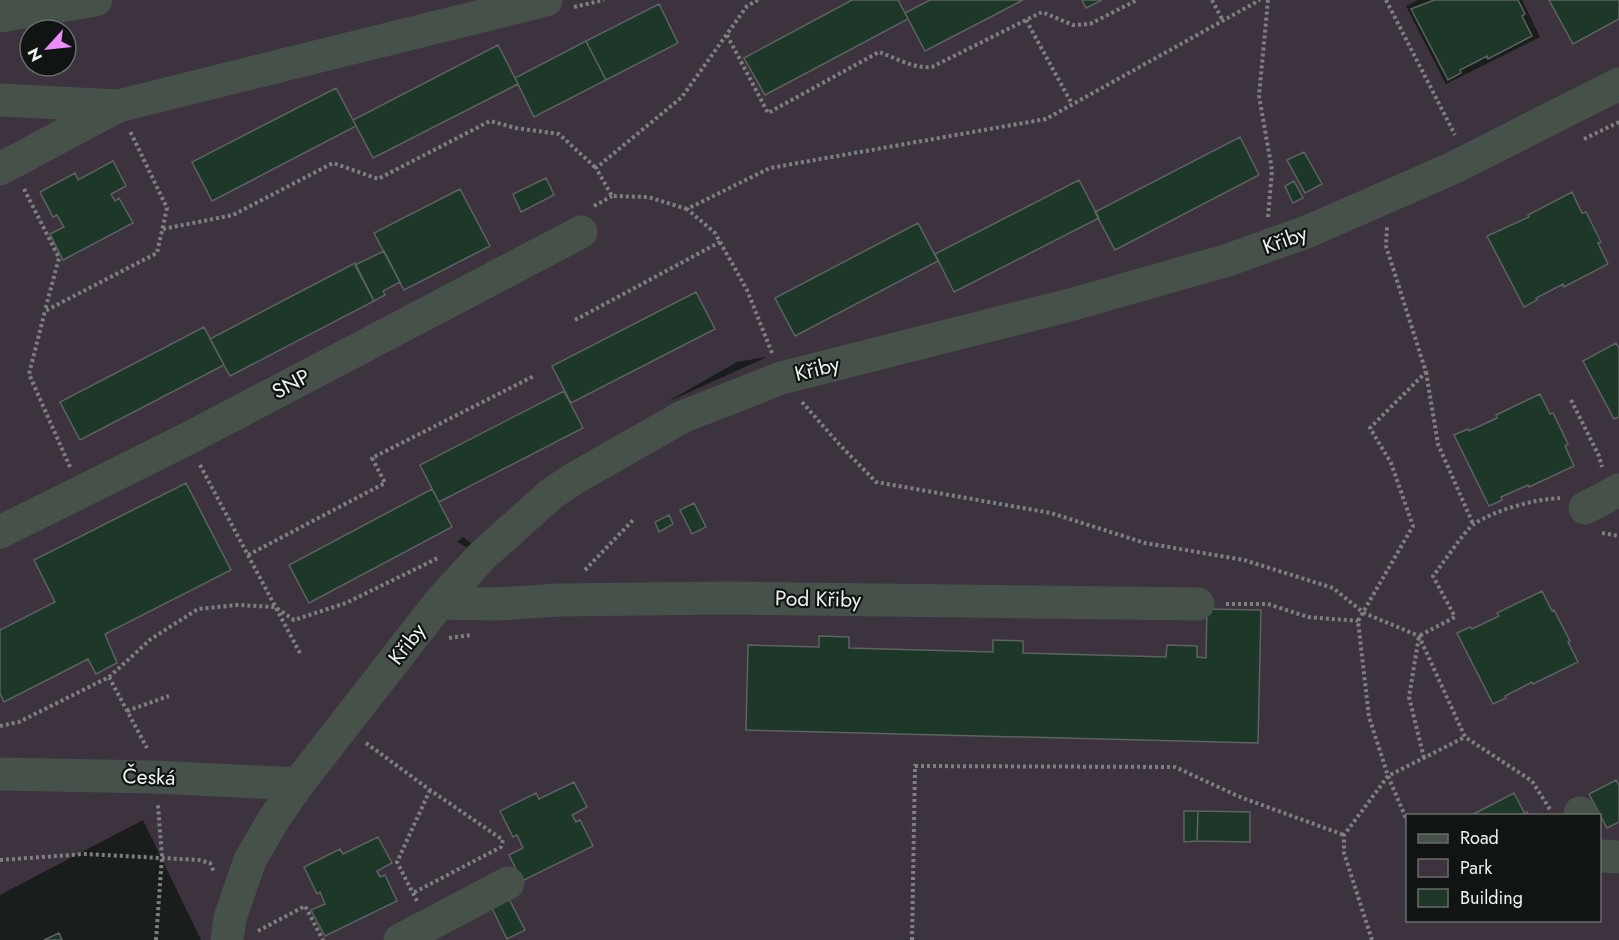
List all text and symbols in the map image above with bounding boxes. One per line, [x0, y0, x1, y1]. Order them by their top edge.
north arrow [18, 18, 78, 78]
text: N [22, 44, 48, 65]
street label: Křiby [1259, 218, 1312, 262]
street label: Křiby [791, 349, 843, 389]
street label: SNP [267, 362, 315, 406]
street label: Pod Křiby [775, 583, 862, 615]
street label: Křiby [381, 616, 433, 671]
street label: Česká [122, 761, 176, 793]
legend [1406, 814, 1601, 922]
text: Road [1460, 825, 1499, 851]
text: Park [1460, 855, 1492, 881]
text: Building [1460, 885, 1523, 911]

